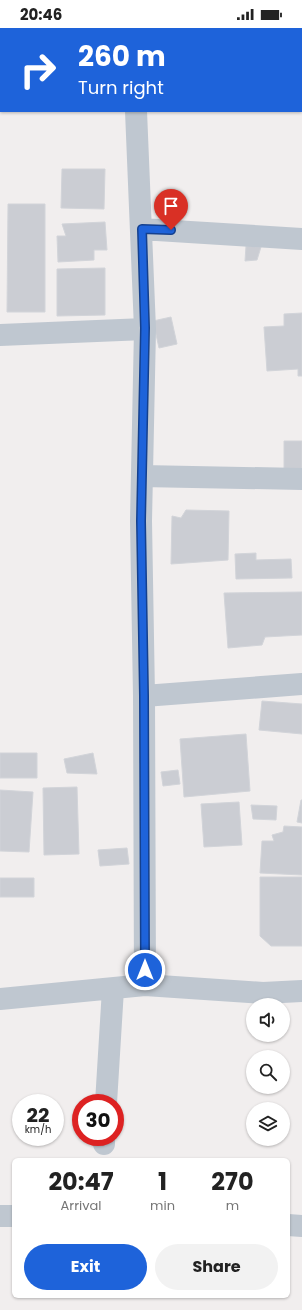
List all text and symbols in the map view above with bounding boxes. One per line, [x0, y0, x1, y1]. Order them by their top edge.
text: 20:46 [20, 4, 62, 25]
text: 260 m [78, 37, 166, 76]
icon: right [12, 44, 64, 96]
text: Turn right [78, 75, 164, 100]
pin [154, 189, 188, 230]
icon: arrive [160, 195, 182, 217]
position arrow [124, 949, 166, 991]
map controls [246, 998, 290, 1146]
button: sound [246, 998, 290, 1042]
button: search [246, 1050, 290, 1094]
speed limit sign: 30 [72, 1094, 124, 1146]
text: 22 [27, 1101, 49, 1129]
button: layers [246, 1102, 290, 1146]
text: km/h [25, 1122, 51, 1137]
text: 20:47 [48, 1165, 114, 1198]
text: 1 [158, 1165, 167, 1198]
text: 270 [211, 1165, 254, 1198]
text: Arrival [61, 1196, 101, 1215]
text: min [150, 1196, 175, 1215]
text: m [226, 1196, 239, 1215]
button: Exit [24, 1244, 147, 1290]
button: Share [155, 1244, 278, 1290]

